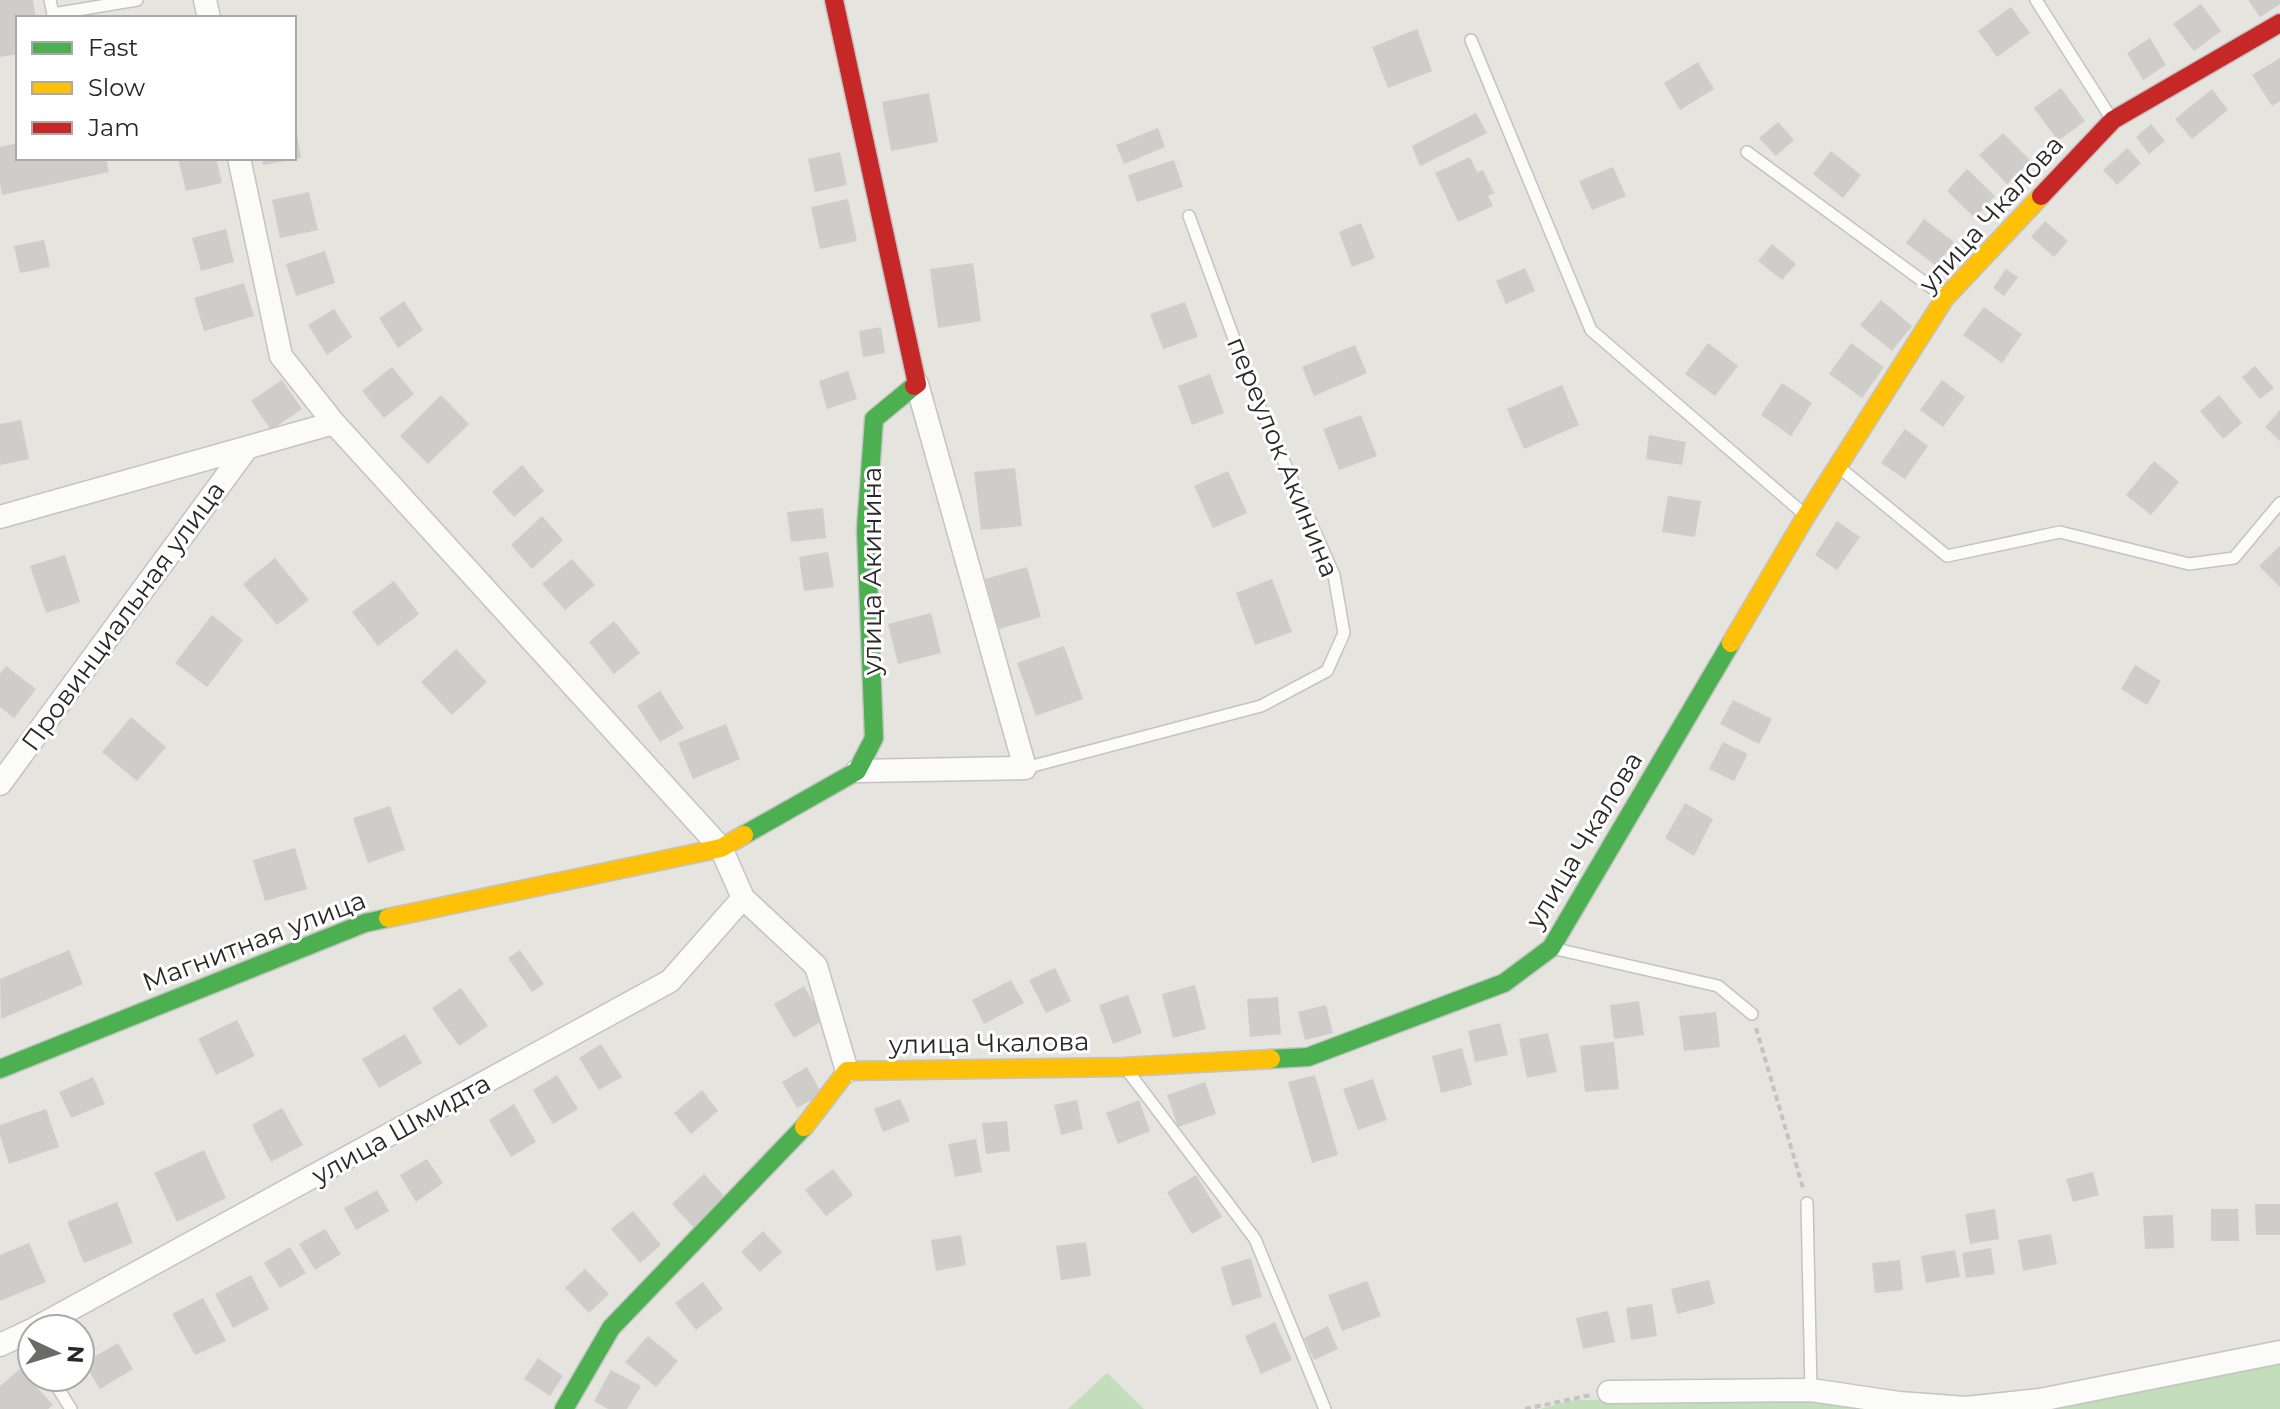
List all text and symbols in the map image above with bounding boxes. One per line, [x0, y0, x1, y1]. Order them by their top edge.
legend [16, 16, 296, 160]
text: Fast [88, 33, 139, 62]
text: Slow [88, 73, 145, 102]
text: Jam [87, 113, 140, 142]
street label: улица Чкалова [1911, 129, 2070, 300]
street label: переулок Акинина [1220, 332, 1346, 582]
street label: улица Акинина [856, 467, 888, 676]
street label: Провинциальная улица [14, 475, 232, 757]
street label: улица Чкалова [1518, 746, 1649, 935]
street label: Магнитная улица [138, 884, 370, 998]
street label: улица Чкалова [887, 1025, 1090, 1061]
street label: улица Шмидта [305, 1067, 496, 1192]
north arrow [16, 1313, 96, 1393]
text: N [61, 1345, 90, 1364]

